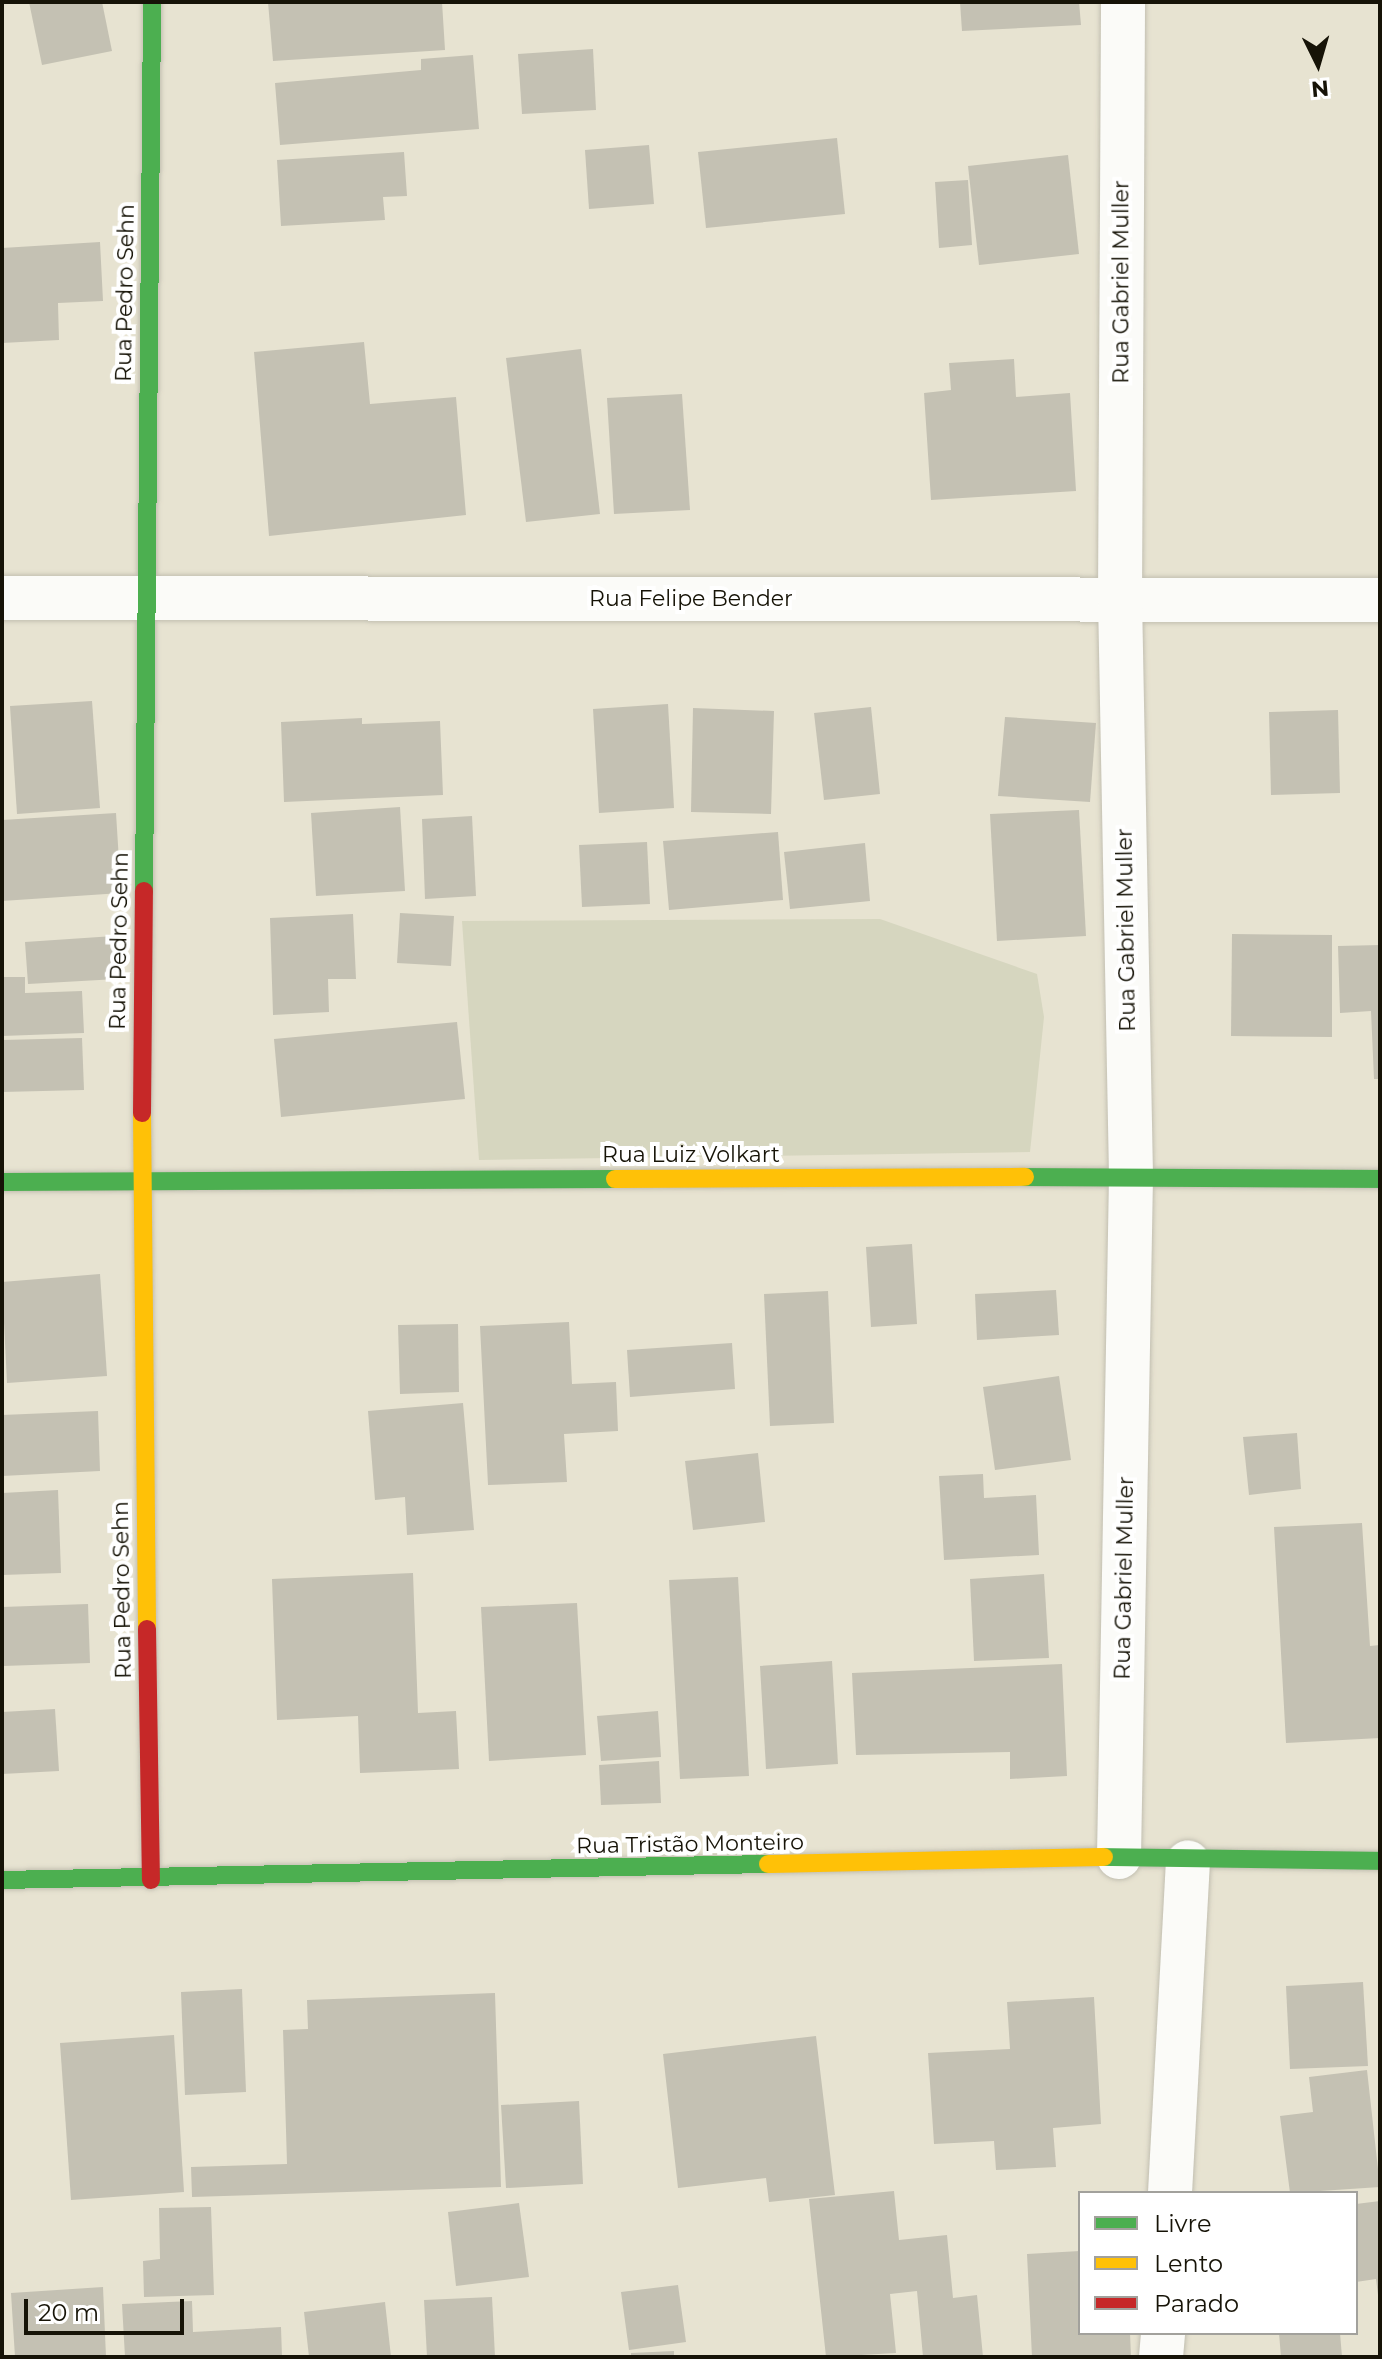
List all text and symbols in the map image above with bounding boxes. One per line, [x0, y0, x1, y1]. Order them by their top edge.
north arrow [1278, 24, 1358, 104]
text: N [1310, 74, 1330, 103]
street label: Rua Gabriel Muller [1108, 180, 1134, 384]
street label: Rua Pedro Sehn [110, 204, 140, 382]
street label: Rua Felipe Bender [589, 586, 793, 612]
street label: Rua Gabriel Muller [1111, 828, 1141, 1032]
street label: Rua Pedro Sehn [104, 852, 134, 1030]
street label: Rua Luiz Volkart [602, 1142, 780, 1168]
street label: Rua Gabriel Muller [1109, 1476, 1139, 1680]
street label: Rua Pedro Sehn [107, 1501, 137, 1679]
street label: Rua Tristão Monteiro [576, 1829, 804, 1859]
legend [1078, 2191, 1358, 2335]
text: Livre [1154, 2209, 1211, 2238]
text: Lento [1154, 2249, 1223, 2278]
scale bar [28, 2283, 188, 2333]
text: Parado [1154, 2289, 1239, 2318]
text: 20 m [38, 2298, 99, 2327]

